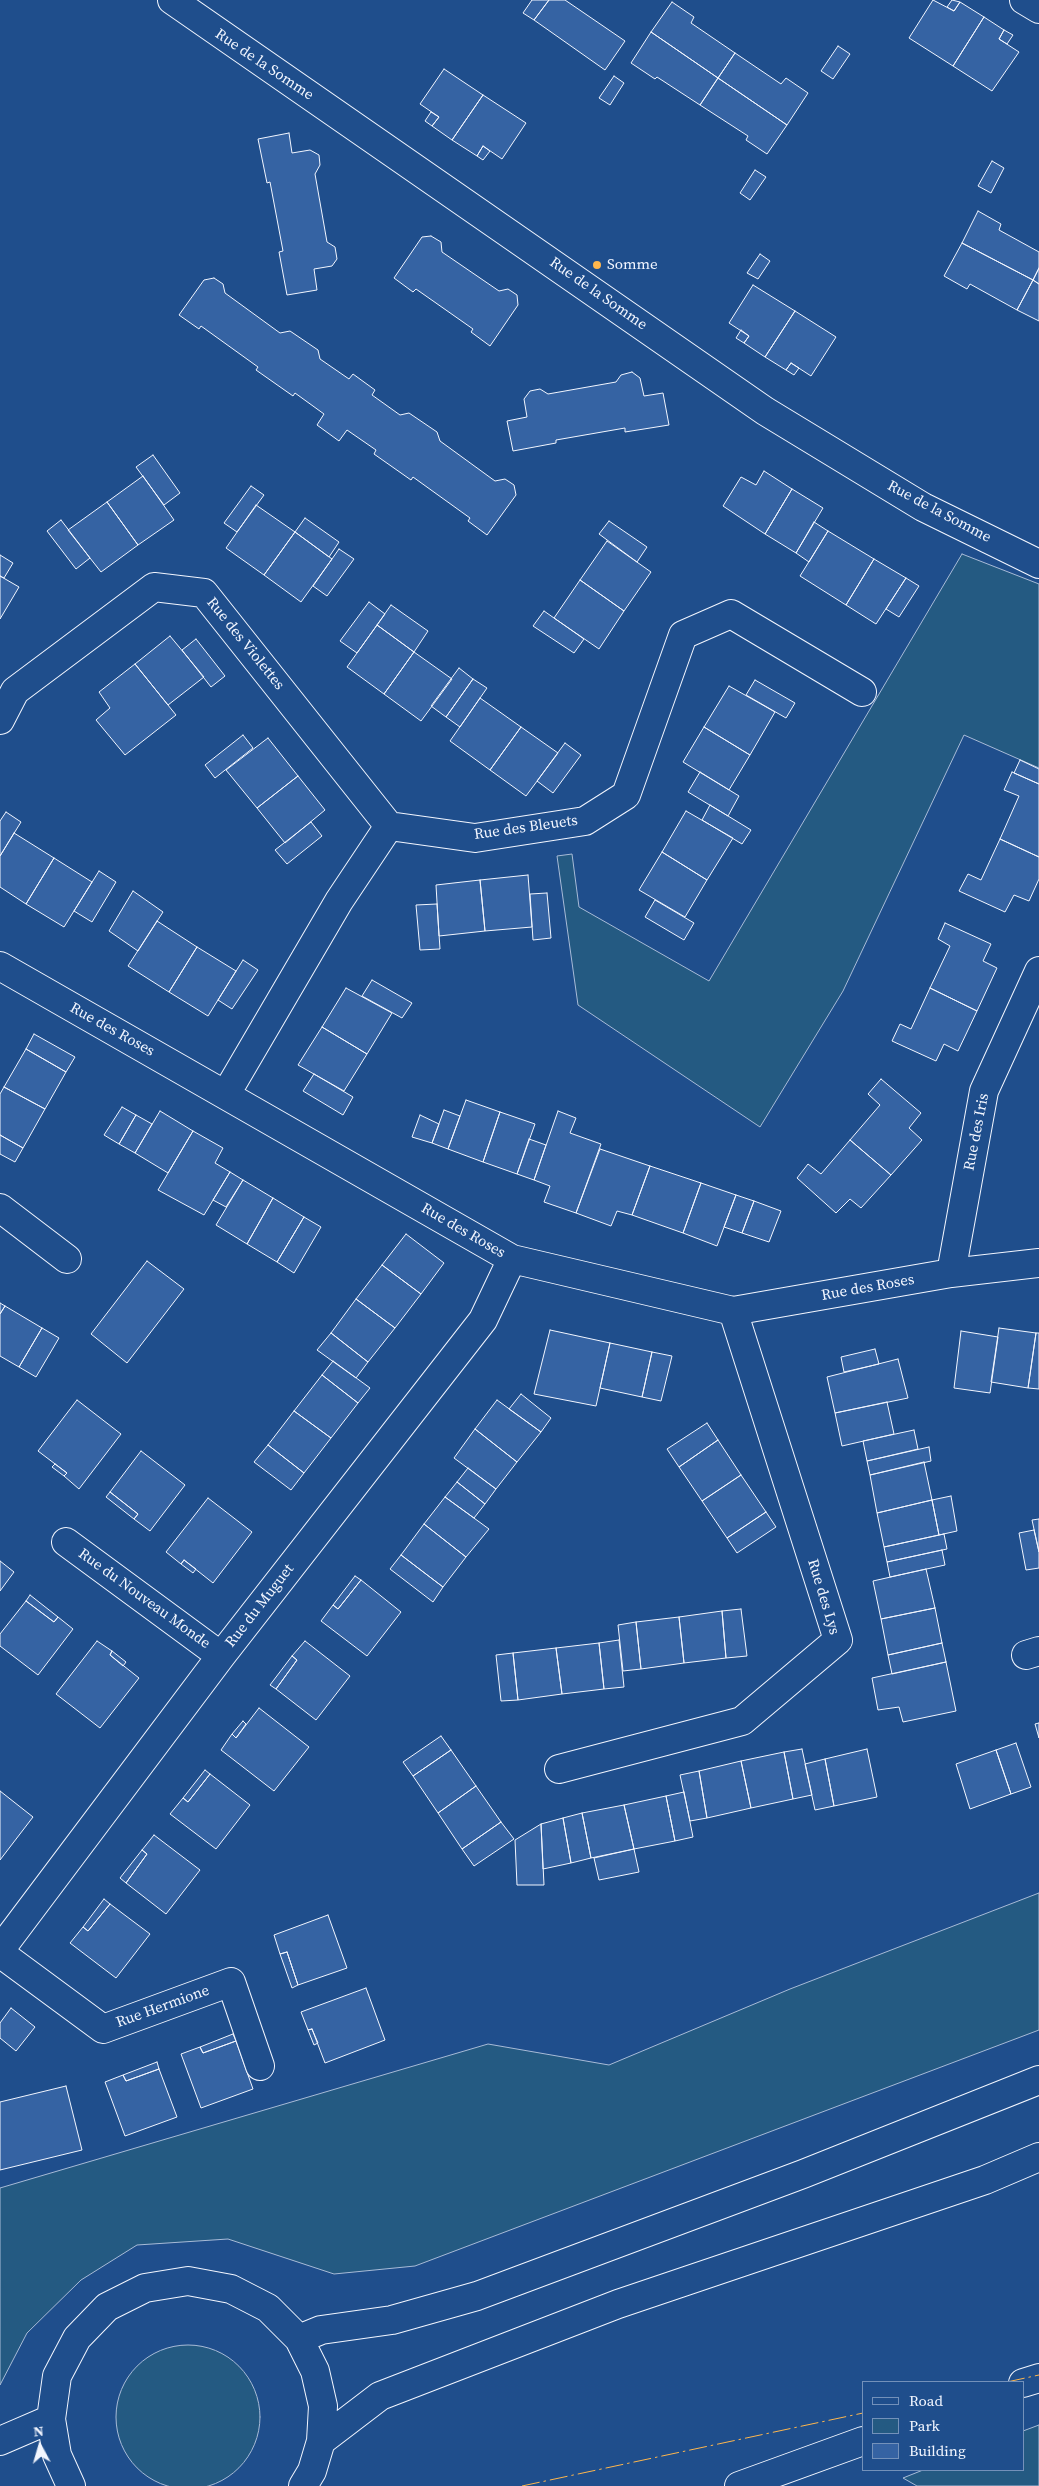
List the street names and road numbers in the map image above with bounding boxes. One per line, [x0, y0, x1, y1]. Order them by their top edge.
street label: Rue de la Somme [211, 25, 317, 105]
street label: Rue de la Somme [546, 254, 650, 334]
street label: Rue de la Somme [884, 477, 994, 547]
street label: Rue des Violettes [202, 594, 288, 694]
street label: Rue des Bleuets [473, 812, 579, 844]
street label: Rue des Roses [67, 999, 157, 1061]
street label: Rue des Iris [961, 1092, 993, 1172]
street label: Rue des Roses [418, 1200, 508, 1262]
street label: Rue des Roses [820, 1271, 916, 1305]
street label: Rue du Nouveau Monde [75, 1545, 213, 1653]
street label: Rue des Lys [803, 1557, 843, 1637]
street label: Rue du Muguet [222, 1561, 298, 1651]
street label: Rue Hermione [114, 1982, 212, 2032]

